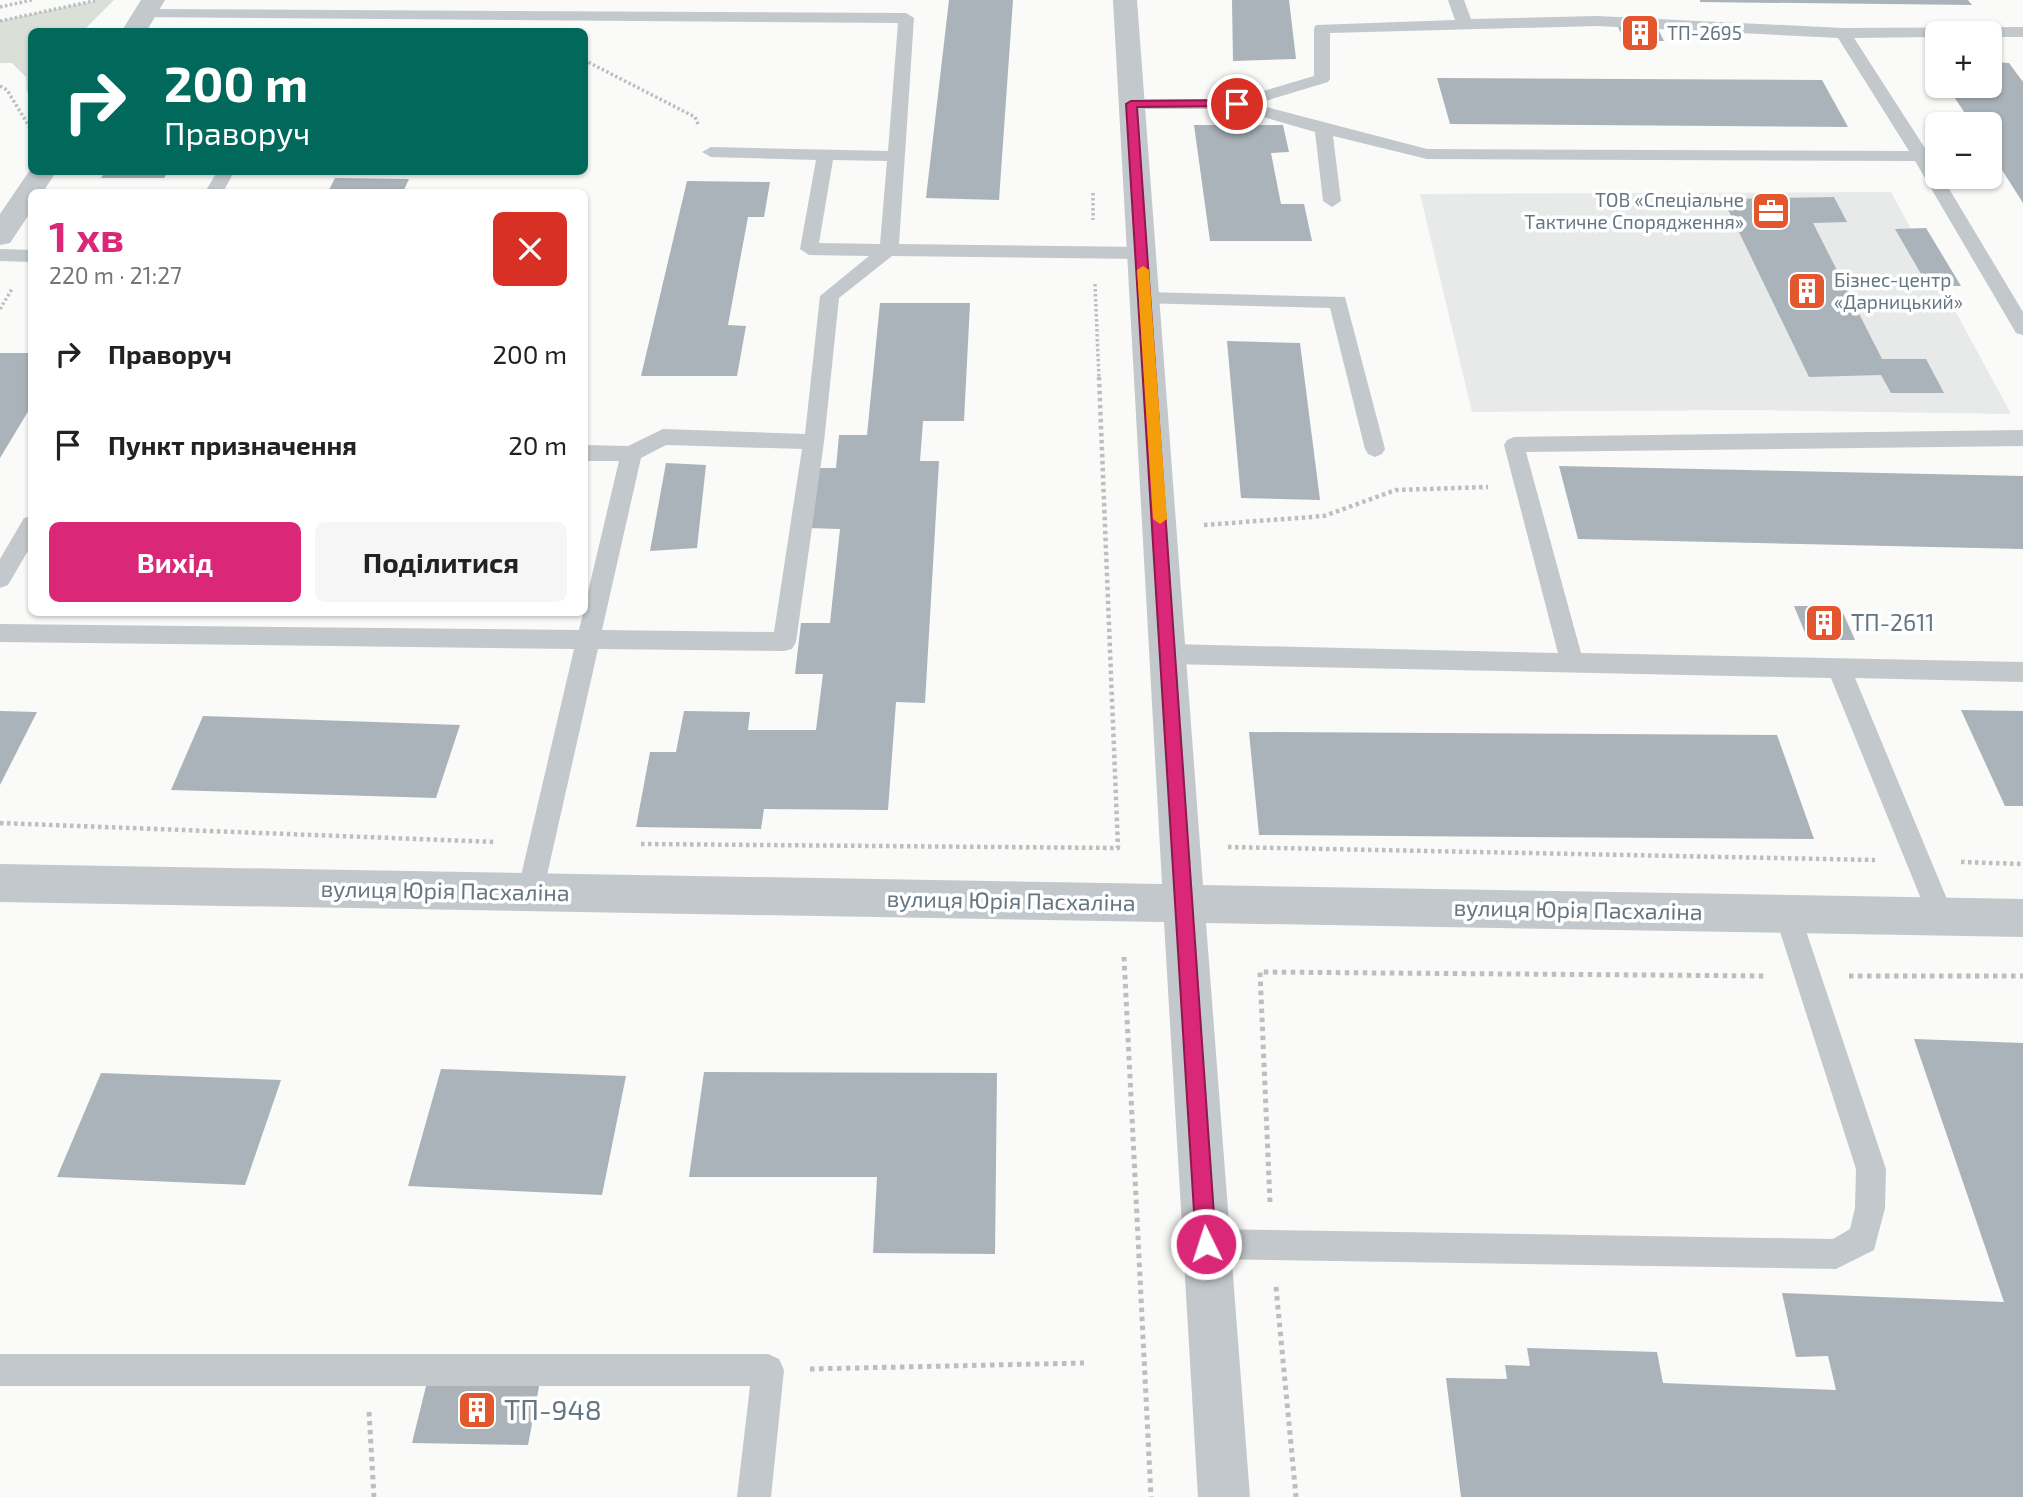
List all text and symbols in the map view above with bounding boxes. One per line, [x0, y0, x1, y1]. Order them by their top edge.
building icon: ТП-2695 [1619, 12, 1661, 54]
place label: ТП-2695 [1667, 21, 1742, 44]
map controls [1925, 21, 2002, 189]
button: + [1925, 21, 2002, 98]
text: 200 m [164, 53, 308, 112]
icon: right [49, 56, 140, 147]
pin [1207, 74, 1267, 134]
icon: arrive [1218, 85, 1256, 123]
button: − [1925, 112, 2002, 189]
text: Праворуч [164, 113, 310, 151]
place label: ТОВ «Спеціальне Тактичне Спорядження» [1524, 188, 1744, 233]
office icon: ТОВ «Спеціальне Тактичне Спорядження» [1750, 190, 1792, 232]
text: 1 хв [49, 210, 124, 260]
button: close [493, 212, 567, 286]
text: 220 m · 21:27 [49, 261, 182, 289]
place label: Бізнес-центр «Дарницький» [1834, 268, 1963, 313]
building icon: Бізнес-центр «Дарницький» [1786, 270, 1828, 312]
icon: right [49, 335, 87, 373]
text: Праворуч [108, 338, 232, 369]
text: 200 m [492, 338, 567, 369]
icon: arrive [49, 426, 87, 464]
text: Пункт призначення [108, 429, 357, 460]
text: 20 m [508, 429, 567, 460]
button: Вихід [49, 522, 301, 602]
button: Поділитися [315, 522, 567, 602]
building icon: ТП-2611 [1803, 602, 1845, 644]
place label: ТП-2611 [1851, 608, 1934, 636]
street label: вулиця Юрія Пасхаліна [320, 874, 570, 907]
street label: вулиця Юрія Пасхаліна [886, 884, 1136, 917]
street label: вулиця Юрія Пасхаліна [1453, 893, 1703, 926]
position arrow [1169, 1207, 1243, 1281]
building icon: ТП-948 [456, 1389, 498, 1431]
place label: ТП-948 [504, 1392, 602, 1426]

